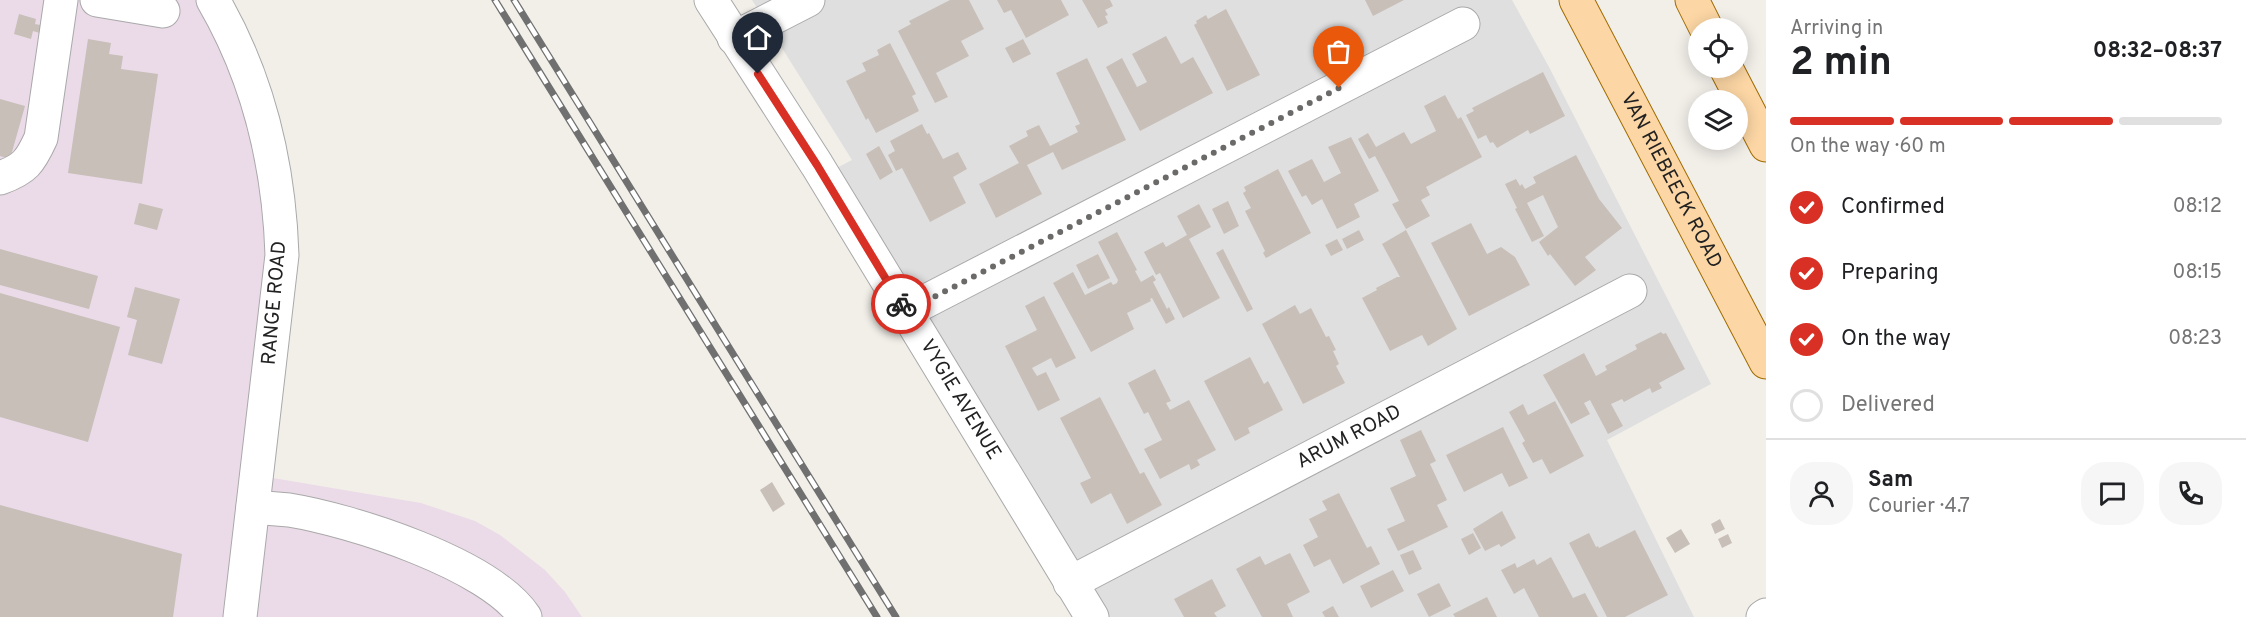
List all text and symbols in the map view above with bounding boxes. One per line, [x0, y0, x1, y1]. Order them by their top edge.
pin [732, 12, 783, 74]
text: Arriving in [1790, 16, 1883, 42]
map controls [1688, 18, 1748, 150]
button: locate [1688, 18, 1748, 78]
icon: home [741, 21, 774, 54]
pin [1313, 26, 1364, 88]
icon: bag [1322, 35, 1355, 68]
text: 08:32–08:37 [2093, 38, 2222, 65]
text: 2 min [1790, 40, 1892, 89]
street label: VAN RIEBEECK ROAD [1614, 88, 1728, 273]
button: layers [1688, 90, 1748, 150]
text: On the way · 60 m [1790, 134, 1946, 160]
icon: check [1790, 191, 1823, 224]
text: Confirmed [1841, 194, 1945, 221]
text: 08:12 [2173, 194, 2222, 220]
street label: RANGE ROAD [257, 240, 293, 366]
icon: check [1790, 257, 1823, 290]
text: Preparing [1841, 260, 1939, 287]
text: 08:15 [2173, 260, 2222, 286]
courier [871, 274, 931, 334]
icon: bike [885, 288, 918, 321]
icon: check [1790, 323, 1823, 356]
text: On the way [1841, 326, 1951, 353]
text: 08:23 [2168, 326, 2222, 352]
street label: VYGIE AVENUE [913, 335, 1006, 465]
text: Delivered [1841, 392, 1935, 419]
street label: ARUM ROAD [1292, 399, 1406, 475]
button: person [1790, 462, 1853, 525]
button: chat [2081, 462, 2144, 525]
button: phone [2159, 462, 2222, 525]
text: Sam [1868, 467, 1913, 494]
text: Courier · 4.7 [1868, 494, 1970, 520]

